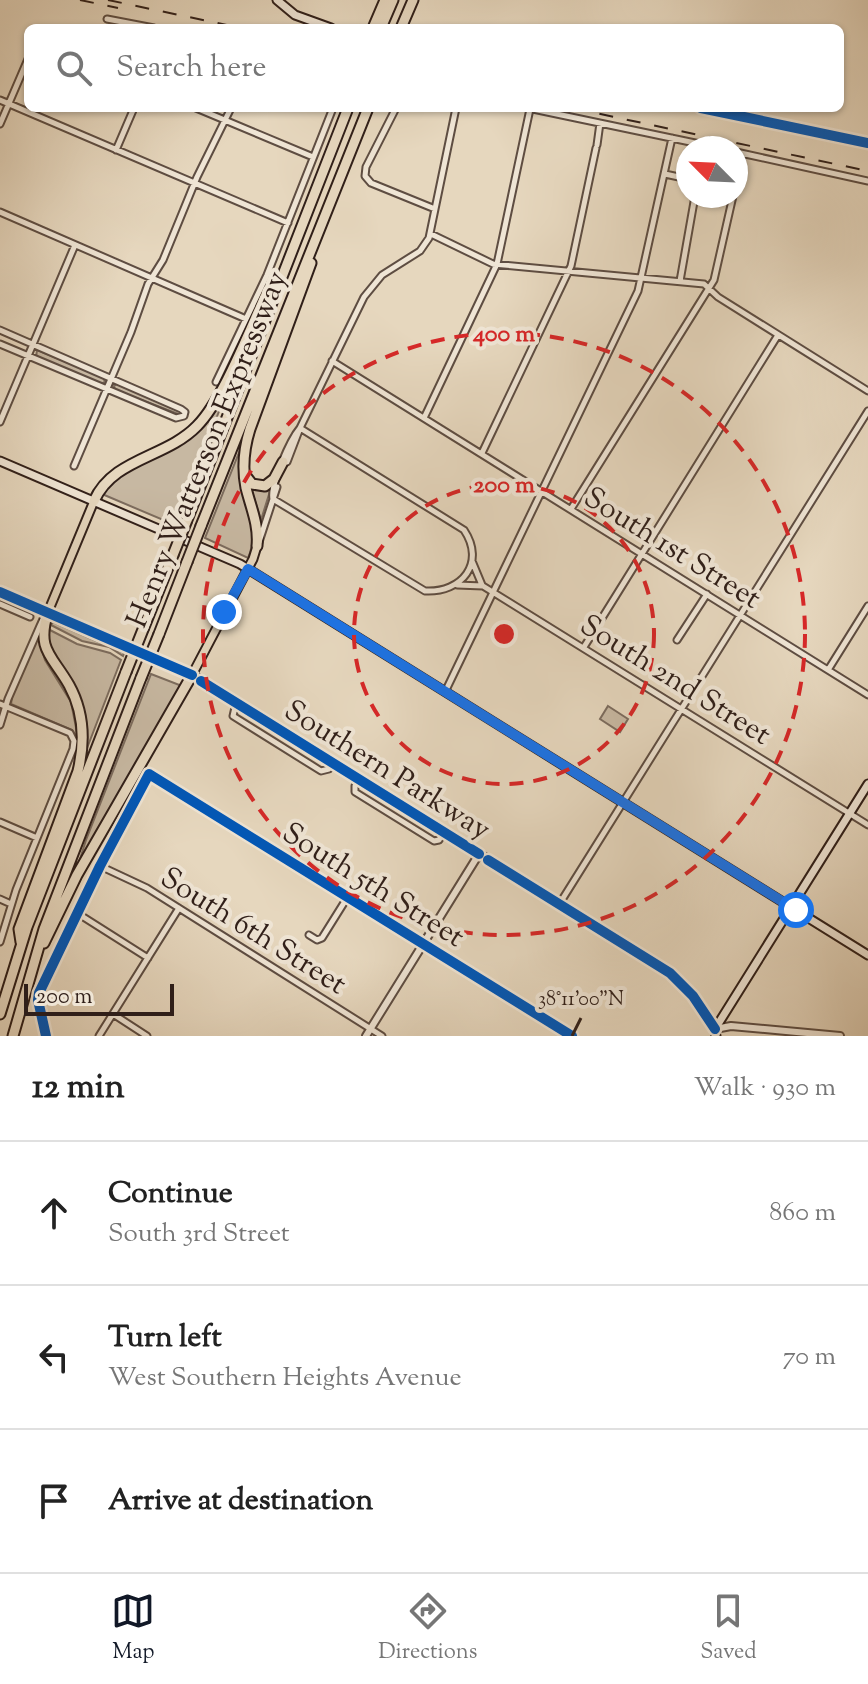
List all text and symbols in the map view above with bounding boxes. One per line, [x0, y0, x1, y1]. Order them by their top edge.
search box [24, 24, 844, 112]
icon: search [52, 46, 96, 90]
text: Search here [116, 47, 266, 90]
north arrow [676, 136, 748, 208]
street label: Henry Watterson Expressway [117, 265, 300, 635]
text: 400 m [472, 318, 535, 352]
text: 200 m [473, 469, 535, 503]
street label: South 1st Street [575, 477, 769, 621]
route end [206, 594, 242, 630]
street label: South 2nd Street [571, 605, 779, 757]
centre of rings [490, 620, 518, 648]
street label: Southern Parkway [275, 690, 498, 852]
street label: South 5th Street [273, 813, 472, 959]
street label: South 6th Street [151, 858, 354, 1007]
route start [778, 892, 814, 928]
scale bar [24, 980, 174, 1016]
text: 200 m [36, 982, 92, 1014]
text: 38°11'00"N [538, 986, 624, 1015]
text: 12 min [32, 1064, 125, 1113]
text: Walk · 930 m [694, 1070, 836, 1107]
text: Continue [108, 1173, 233, 1216]
icon: ahead [32, 1191, 76, 1235]
text: 860 m [769, 1195, 836, 1232]
text: South 3rd Street [108, 1216, 290, 1253]
text: Turn left [108, 1317, 222, 1360]
icon: left [32, 1335, 76, 1379]
text: 70 m [783, 1339, 836, 1376]
text: West Southern Heights Avenue [108, 1360, 462, 1397]
icon: arrive [32, 1479, 76, 1523]
text: Arrive at destination [108, 1480, 373, 1523]
tab: Map [111, 1589, 155, 1669]
tab: Directions [378, 1589, 477, 1669]
tab: Saved [700, 1589, 757, 1669]

